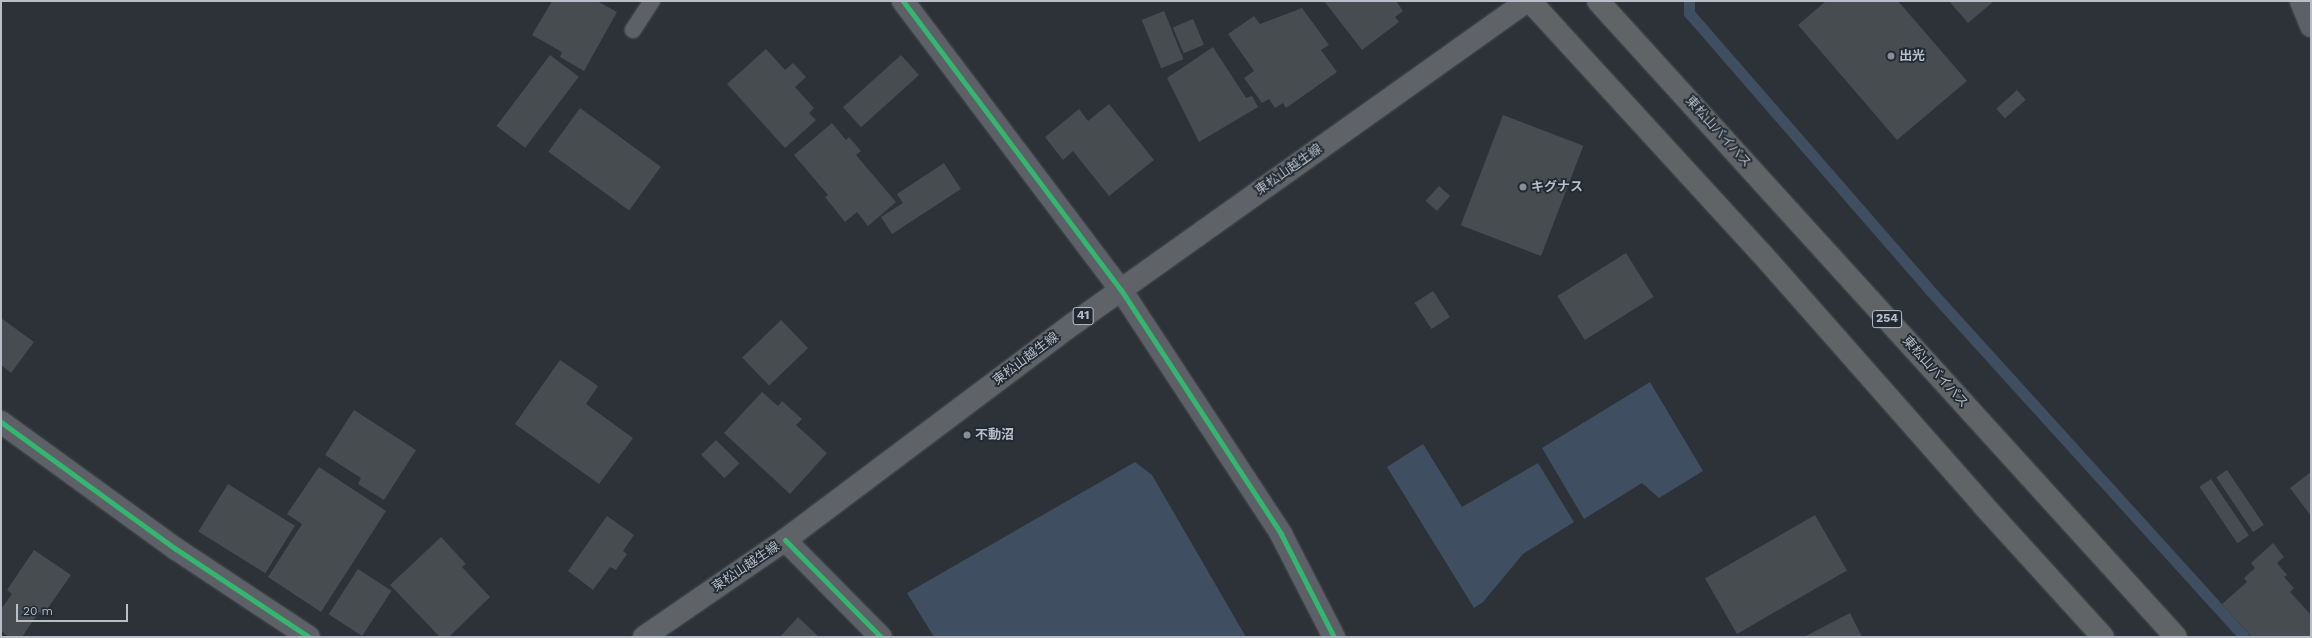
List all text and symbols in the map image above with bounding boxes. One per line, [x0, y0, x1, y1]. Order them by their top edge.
place label: 出光 [1899, 48, 1925, 64]
marker: 出光 [1886, 51, 1896, 61]
street label: 東松山バイパス [1682, 93, 1754, 171]
street label: 東松山越生線 [1253, 141, 1325, 199]
place label: キグナス [1531, 179, 1583, 195]
marker: キグナス [1518, 182, 1528, 192]
road number: 41 [1072, 306, 1094, 326]
road number: 254 [1872, 309, 1902, 329]
street label: 東松山越生線 [990, 329, 1062, 389]
street label: 東松山バイパス [1899, 333, 1971, 411]
place label: 不動沼 [975, 427, 1014, 443]
marker: 不動沼 [962, 430, 972, 440]
street label: 東松山越生線 [709, 539, 783, 595]
scale bar [18, 596, 130, 622]
text: 20 m [23, 604, 53, 618]

